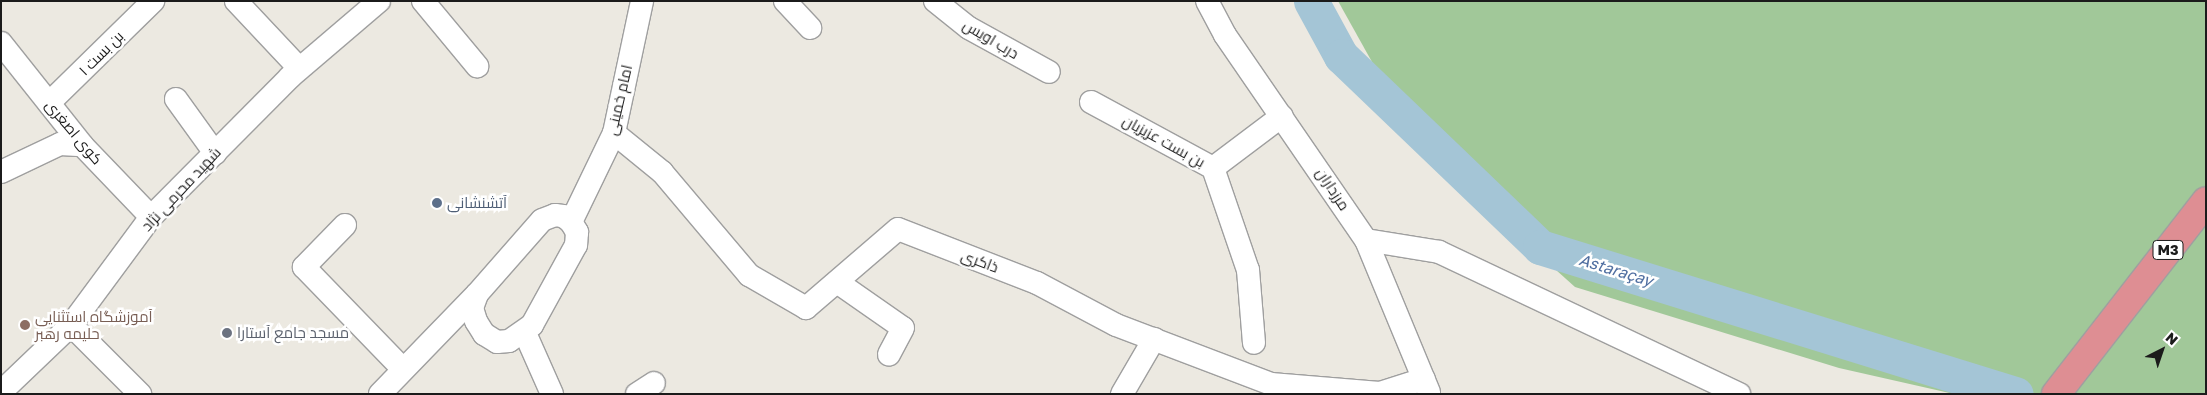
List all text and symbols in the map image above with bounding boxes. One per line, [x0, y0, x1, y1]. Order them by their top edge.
street label: درب اویس [960, 15, 1022, 63]
street label: بن بست ۱ [75, 27, 127, 79]
street label: امام خمینی [602, 63, 636, 137]
street label: کوی اصغری [42, 96, 106, 168]
street label: بن بست عزیزیان [1120, 111, 1208, 171]
street label: شهید محرمی نژاد [138, 143, 224, 235]
street label: مرزداران [1313, 164, 1353, 214]
place label: آتشنشانی [447, 194, 507, 212]
marker: آتشنشانی [431, 197, 443, 209]
road number: M3 [2152, 238, 2184, 262]
street label: ذاکری [959, 246, 1001, 276]
water label: Astaraçay [1577, 250, 1655, 290]
place label: آموزشگاه استثنایی حلیمه رهبر [35, 307, 153, 342]
marker: آموزشگاه استثنایی حلیمه رهبر [19, 319, 31, 331]
place label: مسجد جامع آستارا [237, 324, 349, 342]
north arrow [2137, 325, 2187, 375]
marker: مسجد جامع آستارا [221, 327, 233, 339]
text: N [2163, 328, 2182, 348]

